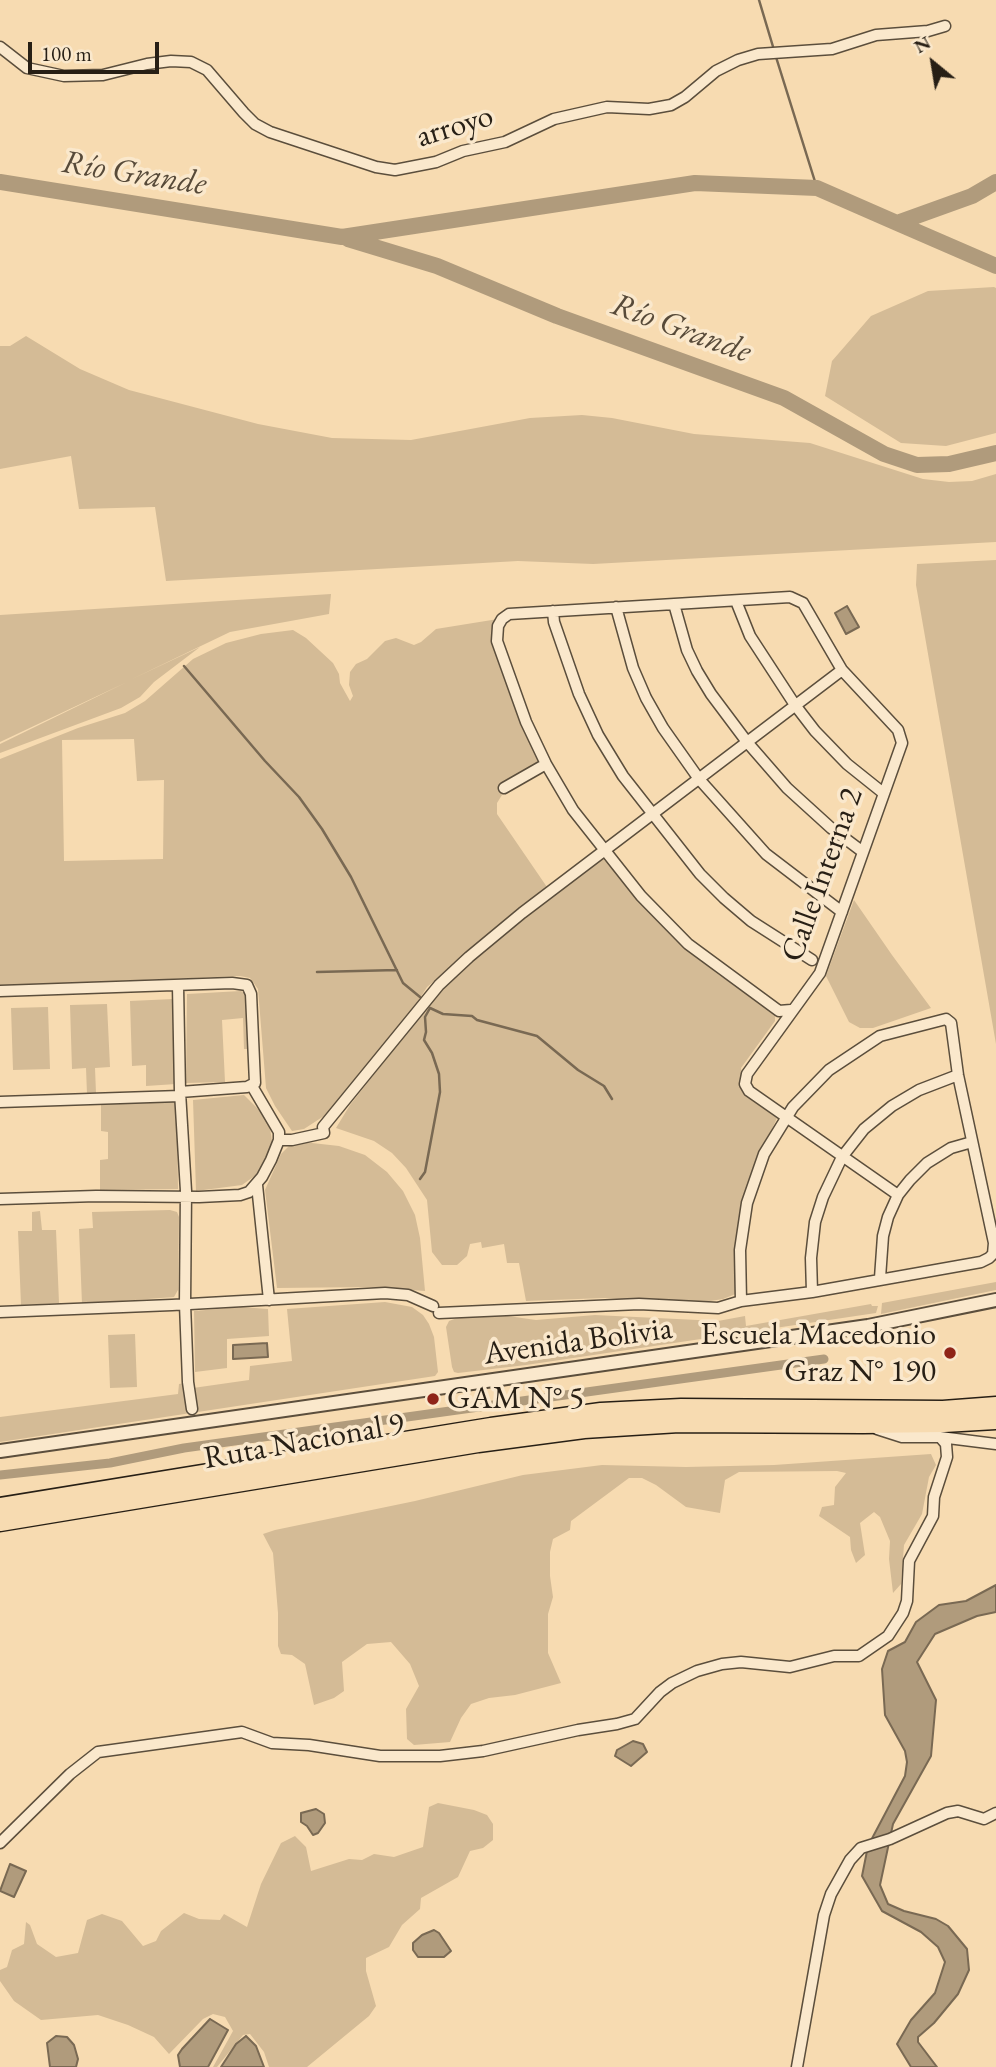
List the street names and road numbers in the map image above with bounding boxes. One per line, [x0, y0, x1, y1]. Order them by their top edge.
street label: arroyo [412, 97, 498, 157]
street label: Calle Interna 2 [774, 783, 872, 967]
street label: Avenida Bolivia [481, 1310, 675, 1374]
street label: Ruta Nacional 9 [201, 1405, 407, 1479]

